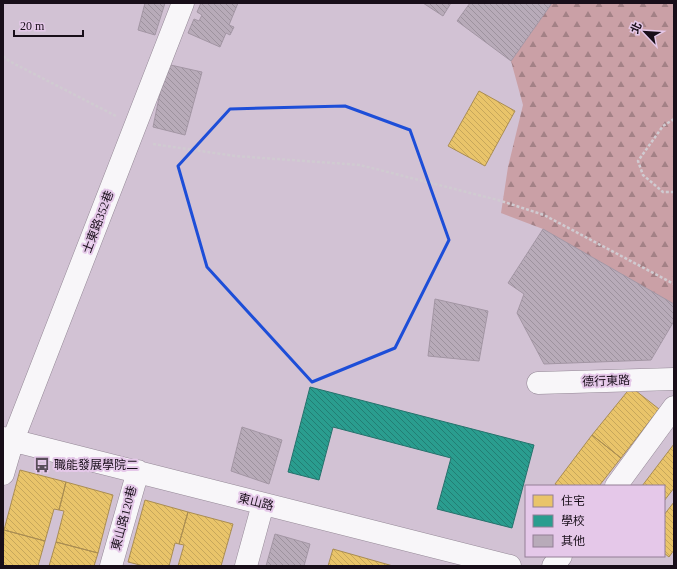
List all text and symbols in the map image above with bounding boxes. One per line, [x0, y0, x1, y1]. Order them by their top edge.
scale bar [14, 12, 83, 38]
north arrow [625, 12, 665, 52]
text: 20 m [20, 19, 45, 33]
text: 北 [628, 20, 644, 35]
street label: 士東路352巷 [80, 189, 116, 255]
street label: 德行東路 [582, 373, 630, 389]
bus stop icon: 職能發展學院二 [33, 456, 51, 474]
place label: 職能發展學院二 [54, 458, 138, 472]
street label: 東山路120巷 [109, 484, 139, 552]
legend [525, 485, 665, 557]
street label: 東山路 [237, 491, 275, 513]
text: 住宅 [561, 494, 585, 508]
text: 學校 [561, 514, 585, 528]
text: 其他 [561, 534, 585, 548]

